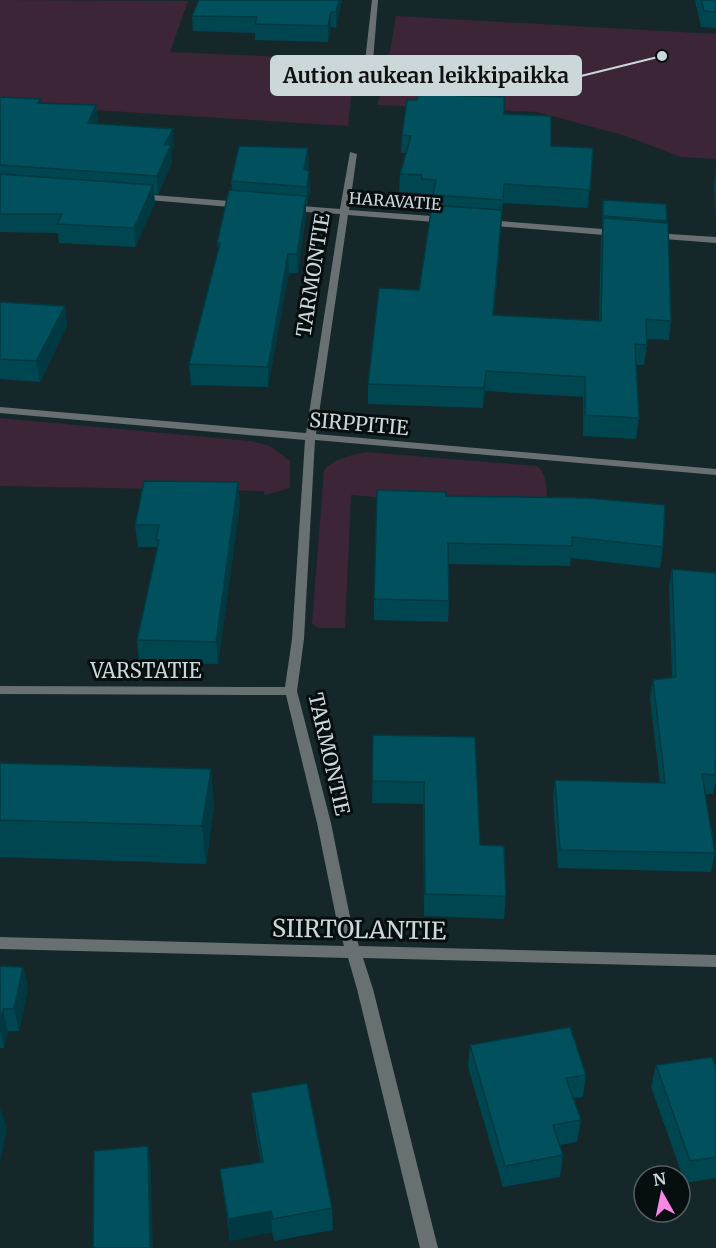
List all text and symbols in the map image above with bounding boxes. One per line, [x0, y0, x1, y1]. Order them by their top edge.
callout: Aution aukean leikkipaikka [271, 56, 581, 95]
text: Aution aukean leikkipaikka [282, 62, 569, 89]
street label: HARAVATIE [348, 188, 443, 214]
street label: TARMONTIE [290, 211, 335, 339]
street label: SIRPPITIE [308, 407, 410, 440]
street label: VARSTATIE [90, 658, 202, 683]
street label: TARMONTIE [303, 690, 356, 818]
street label: SIIRTOLANTIE [272, 912, 447, 947]
north arrow [632, 1164, 692, 1224]
text: N [652, 1168, 668, 1190]

